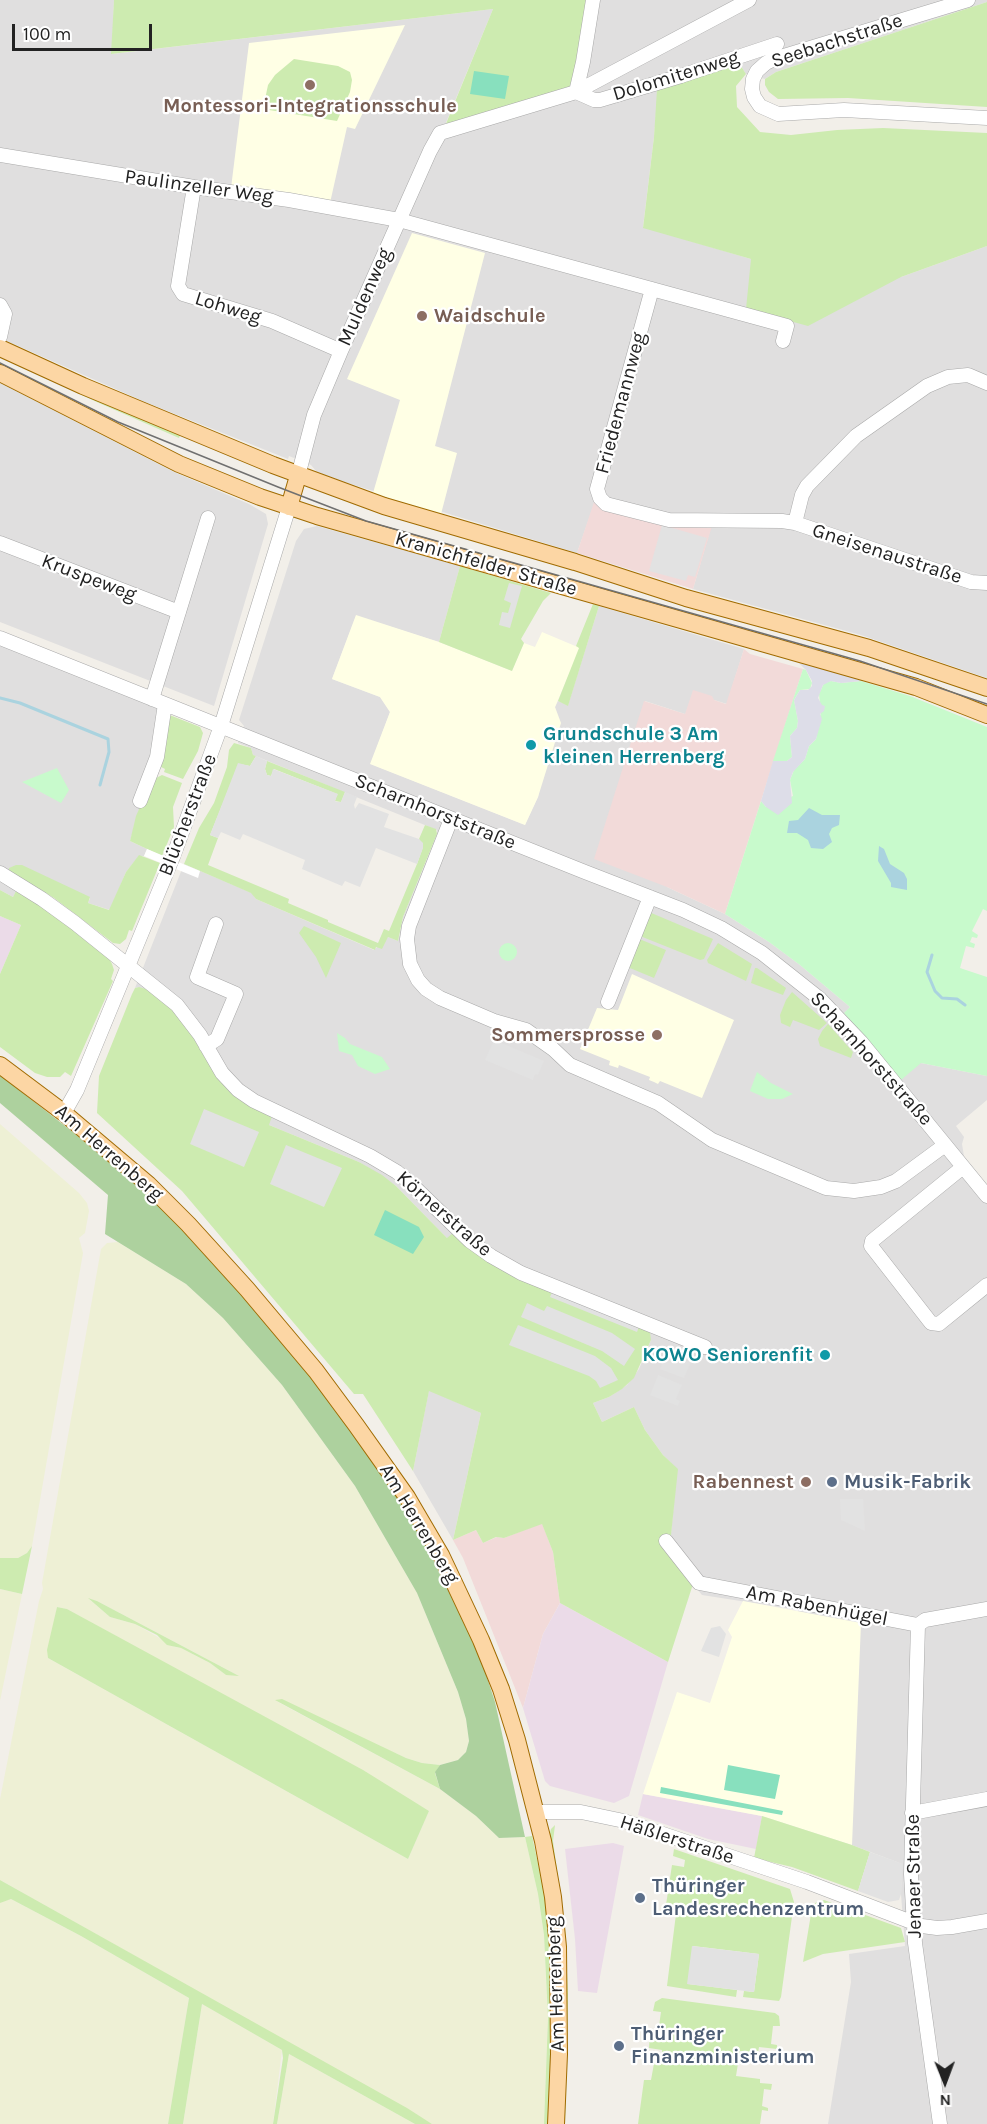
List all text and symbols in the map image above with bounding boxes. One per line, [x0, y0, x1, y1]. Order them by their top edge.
street label: Seebachstraße [768, 8, 906, 74]
scale bar [15, 12, 154, 50]
text: 100 m [23, 23, 71, 45]
street label: Dolomitenweg [610, 45, 742, 107]
marker: Montessori-Integrationsschule [303, 78, 317, 92]
place label: Montessori-Integrationsschule [163, 94, 457, 118]
street label: Paulinzeller Weg [123, 165, 275, 209]
street label: Muldenweg [333, 244, 397, 350]
street label: Lohweg [192, 287, 264, 329]
place label: Waidschule [434, 304, 545, 328]
marker: Waidschule [415, 309, 429, 323]
street label: Friedemannweg [591, 329, 651, 477]
street label: Gneisenaustraße [809, 518, 965, 590]
street label: Kranichfelder Straße [392, 527, 580, 601]
street label: Kruspeweg [38, 549, 140, 607]
place label: Grundschule 3 Am kleinen Herrenberg [543, 722, 724, 769]
marker: Grundschule 3 Am kleinen Herrenberg [524, 738, 538, 752]
street label: Blücherstraße [154, 751, 222, 879]
street label: Scharnhorststraße [351, 769, 519, 855]
street label: Scharnhorststraße [805, 987, 937, 1131]
place label: Sommersprosse [491, 1023, 645, 1047]
marker: Sommersprosse [650, 1028, 664, 1042]
street label: Am Herrenberg [50, 1099, 168, 1207]
street label: Körnerstraße [391, 1166, 497, 1262]
place label: KOWO Seniorenfit [642, 1343, 813, 1367]
marker: KOWO Seniorenfit [818, 1348, 832, 1362]
street label: Am Herrenberg [374, 1460, 464, 1588]
place label: Rabennest [693, 1470, 794, 1494]
place label: Musik-Fabrik [844, 1470, 971, 1494]
marker: Rabennest [799, 1475, 813, 1489]
marker: Musik-Fabrik [825, 1475, 839, 1489]
street label: Am Rabenhügel [744, 1581, 890, 1631]
street label: Häßlerstraße [617, 1810, 737, 1870]
street label: Jenaer Straße [901, 1814, 927, 1938]
place label: Thüringer Landesrechenzentrum [652, 1874, 864, 1921]
marker: Thüringer Landesrechenzentrum [633, 1891, 647, 1905]
street label: Am Herrenberg [542, 1916, 570, 2052]
place label: Thüringer Finanzministerium [631, 2022, 815, 2069]
marker: Thüringer Finanzministerium [612, 2039, 626, 2053]
north arrow [915, 2052, 975, 2112]
text: N [939, 2091, 951, 2110]

